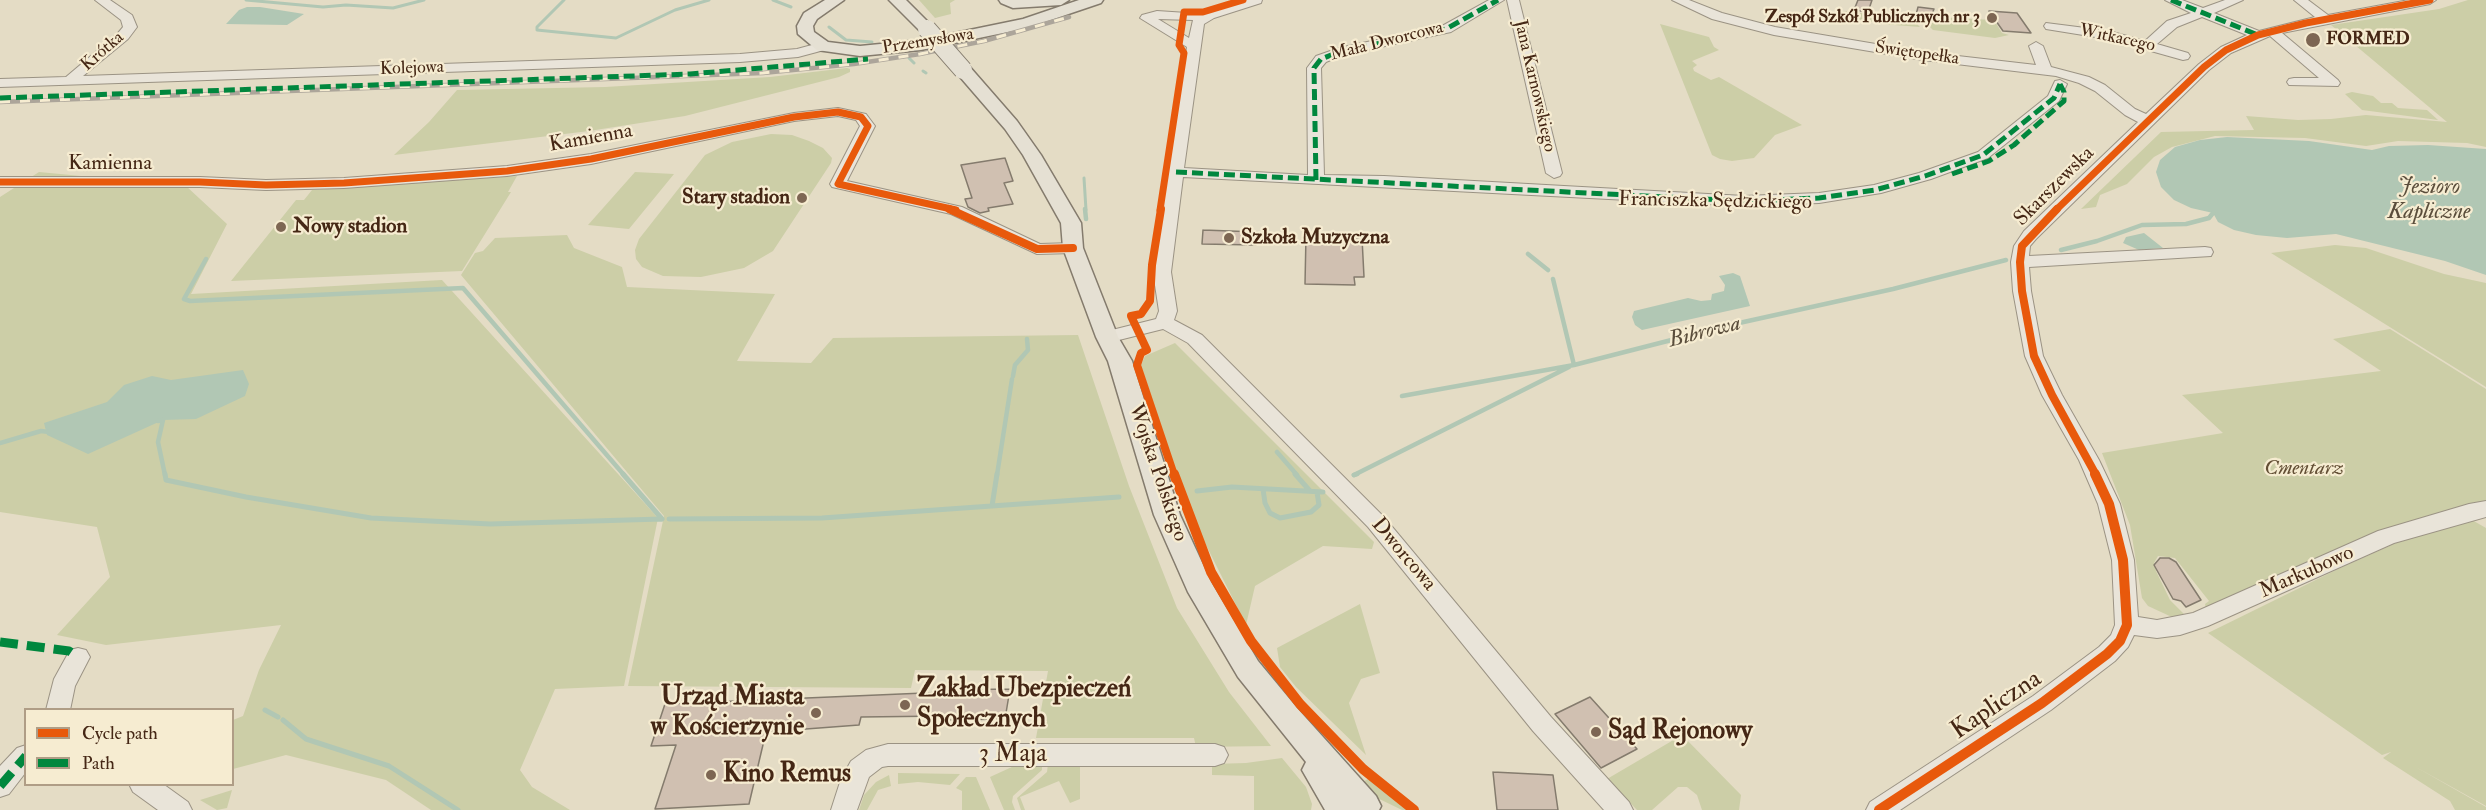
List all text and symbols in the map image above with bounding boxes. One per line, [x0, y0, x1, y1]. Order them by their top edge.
place label: Zespół Szkół Publicznych nr 3 [1765, 7, 1980, 29]
marker: Zespół Szkół Publicznych nr 3 [1985, 11, 1999, 25]
street label: Mała Dworcowa [1328, 18, 1446, 66]
street label: Jana Karnowskiego [1508, 18, 1560, 154]
street label: Witkacego [2077, 20, 2157, 58]
street label: Przemysłowa [881, 24, 975, 60]
street label: Krótka [77, 28, 129, 76]
place label: FORMED [2326, 29, 2410, 51]
marker: FORMED [2304, 31, 2322, 49]
street label: Świętopełka [1874, 37, 1960, 71]
street label: Kolejowa [380, 57, 444, 81]
street label: Kamienna [547, 119, 635, 159]
street label: Skarszewska [2010, 142, 2100, 232]
street label: Kamienna [68, 151, 152, 177]
water label: Jezioro Kapliczne [2388, 175, 2470, 226]
place label: Stary stadion [682, 185, 790, 211]
street label: Franciszka Sędzickiego [1618, 188, 1812, 216]
marker: Stary stadion [795, 191, 809, 205]
place label: Nowy stadion [293, 214, 407, 240]
marker: Nowy stadion [274, 220, 288, 234]
place label: Szkoła Muzyczna [1241, 225, 1389, 251]
marker: Szkoła Muzyczna [1222, 231, 1236, 245]
water label: Bibrowa [1666, 311, 1744, 355]
street label: Wojska Polskiego [1122, 401, 1192, 545]
park label: Cmentarz [2264, 456, 2344, 482]
street label: Dworcowa [1365, 513, 1441, 597]
street label: Markubowo [2256, 541, 2358, 605]
street label: Kapliczna [1946, 664, 2048, 748]
place label: Zakład Ubezpieczeń Społecznych [917, 674, 1131, 736]
place label: Urząd Miasta w Kościerzynie [650, 682, 804, 744]
marker: Zakład Ubezpieczeń Społecznych [898, 698, 912, 712]
marker: Urząd Miasta w Kościerzynie [809, 706, 823, 720]
legend [24, 708, 234, 786]
place label: Sąd Rejonowy [1608, 716, 1752, 748]
text: Cycle path [82, 722, 158, 745]
marker: Sąd Rejonowy [1589, 725, 1603, 739]
street label: 3 Maja [979, 739, 1047, 771]
text: Path [82, 752, 115, 775]
place label: Kino Remus [723, 759, 851, 791]
marker: Kino Remus [704, 768, 718, 782]

